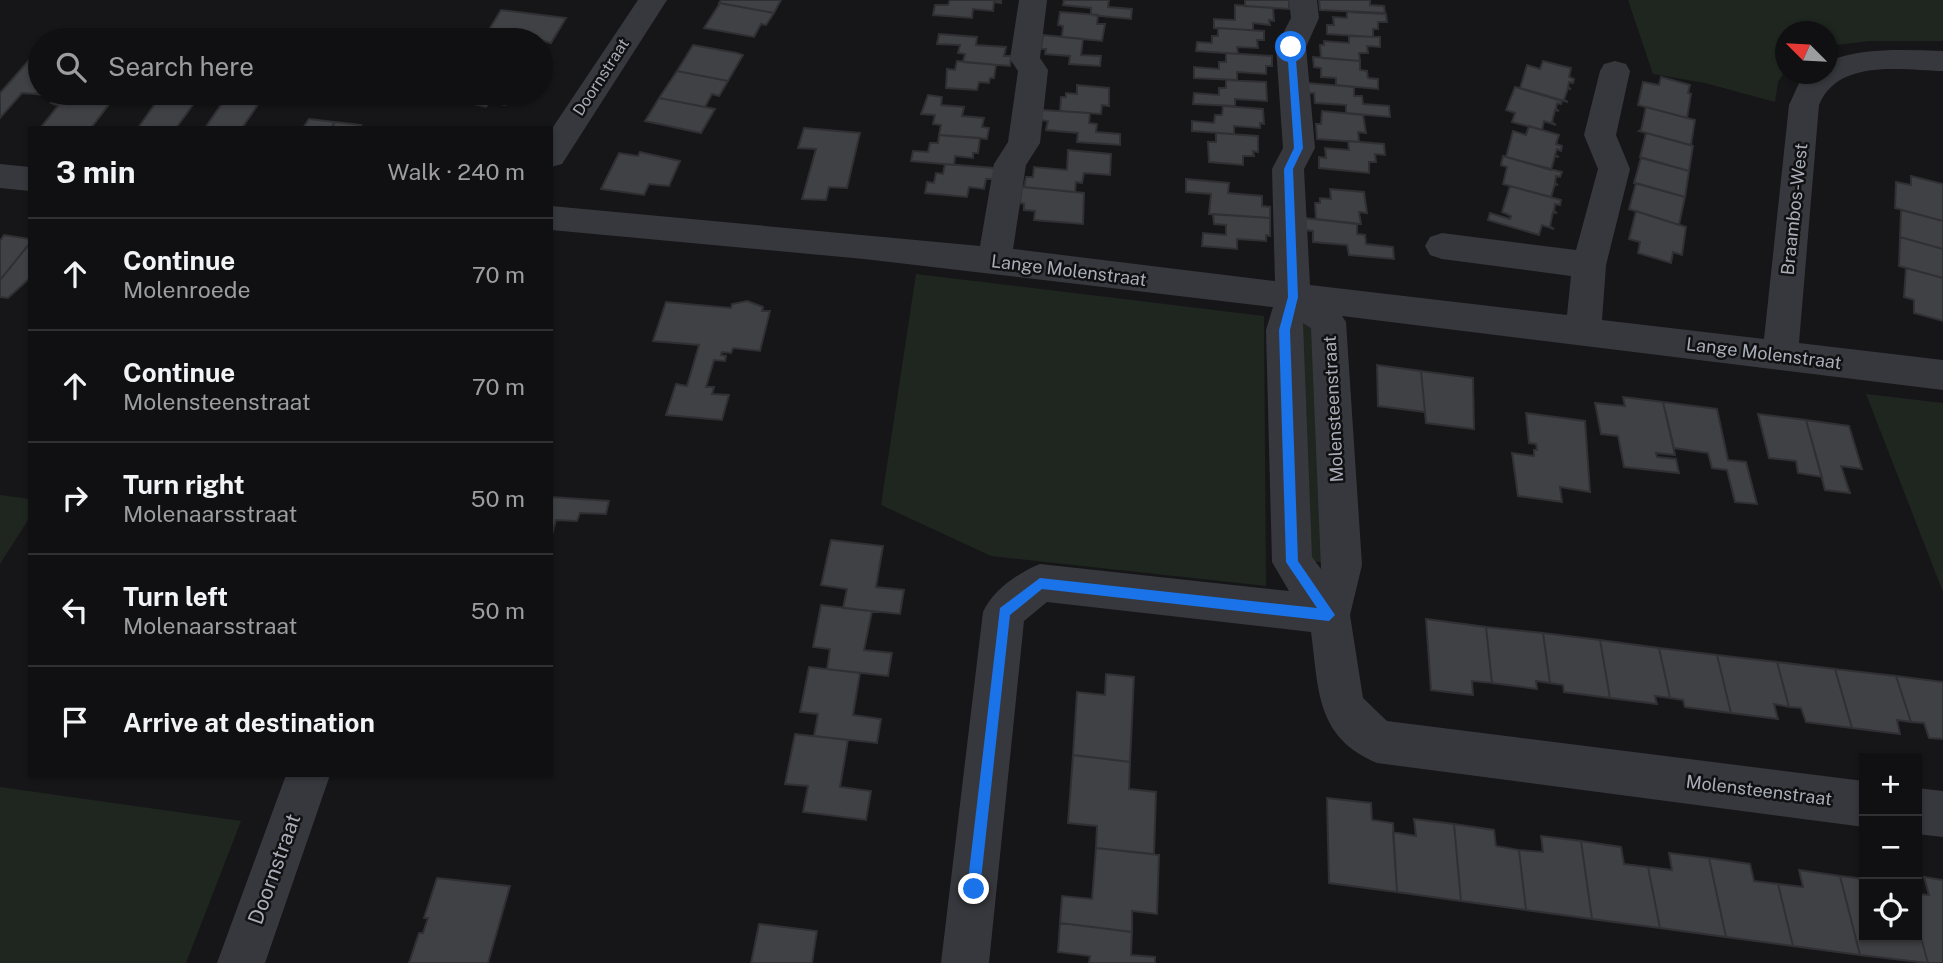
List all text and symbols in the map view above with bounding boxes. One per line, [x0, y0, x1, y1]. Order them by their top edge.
north arrow [1775, 21, 1838, 84]
search box [28, 28, 553, 105]
route start [1275, 31, 1306, 62]
street label: Doornstraat [569, 35, 633, 119]
icon: search [52, 48, 90, 86]
text: Search here [108, 51, 254, 82]
street label: Braambos-West [1777, 142, 1811, 276]
text: 3 min [56, 154, 135, 190]
text: Walk · 240 m [388, 158, 525, 185]
text: Continue [123, 245, 235, 276]
street label: Lange Molenstraat [990, 250, 1148, 290]
icon: ahead [56, 255, 94, 293]
text: 70 m [472, 261, 525, 288]
text: Molenroede [123, 276, 251, 303]
street label: Lange Molenstraat [1685, 333, 1843, 373]
street label: Molensteenstraat [1319, 335, 1347, 483]
text: Continue [123, 357, 235, 388]
icon: ahead [56, 367, 94, 405]
text: 70 m [472, 373, 525, 400]
text: Molensteenstraat [123, 388, 311, 415]
text: Turn right [123, 469, 245, 500]
icon: right [56, 479, 94, 517]
text: 50 m [471, 485, 525, 512]
text: Molenaarsstraat [123, 500, 298, 527]
text: Turn left [123, 581, 228, 612]
icon: left [56, 591, 94, 629]
text: 50 m [471, 597, 525, 624]
text: Molenaarsstraat [123, 612, 298, 639]
icon: arrive [56, 703, 94, 741]
text: Arrive at destination [123, 707, 375, 738]
map controls [1859, 753, 1922, 942]
button: + [1859, 753, 1922, 816]
street label: Molensteenstraat [1685, 771, 1833, 809]
street label: Doornstraat [242, 810, 306, 928]
button: − [1859, 816, 1922, 879]
route end [958, 873, 989, 904]
button: locate [1859, 879, 1922, 942]

